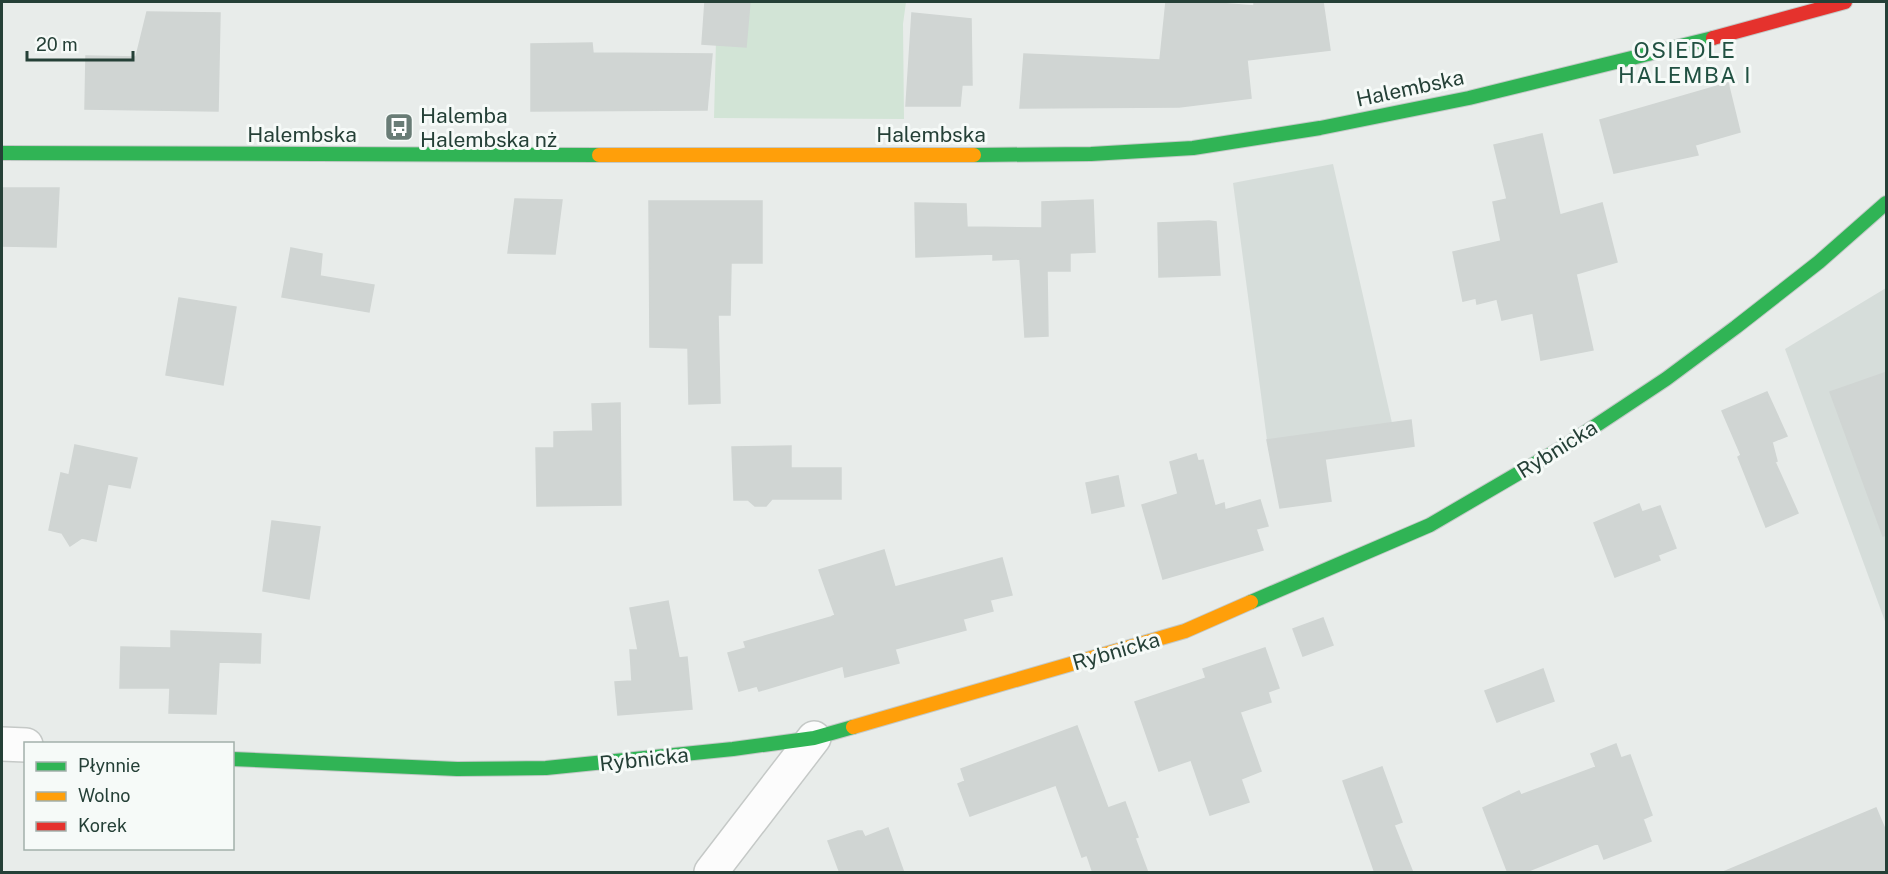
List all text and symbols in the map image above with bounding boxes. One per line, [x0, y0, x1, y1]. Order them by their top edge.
scale bar [27, 24, 134, 62]
text: 20 m [36, 34, 78, 55]
district label: OSIEDLE HALEMBA I [1618, 37, 1752, 88]
street label: Halembska [1354, 64, 1466, 112]
place label: Halemba Halembska nż [420, 103, 557, 152]
bus stop icon: Halemba Halembska nż [383, 111, 415, 143]
street label: Halembska [247, 122, 357, 147]
street label: Halembska [876, 122, 986, 147]
street label: Rybnicka [1512, 415, 1602, 483]
street label: Rybnicka [1069, 627, 1163, 675]
legend [24, 742, 234, 850]
street label: Rybnicka [598, 742, 690, 776]
text: Płynnie [78, 755, 141, 776]
text: Wolno [78, 785, 130, 806]
text: Korek [78, 815, 127, 836]

